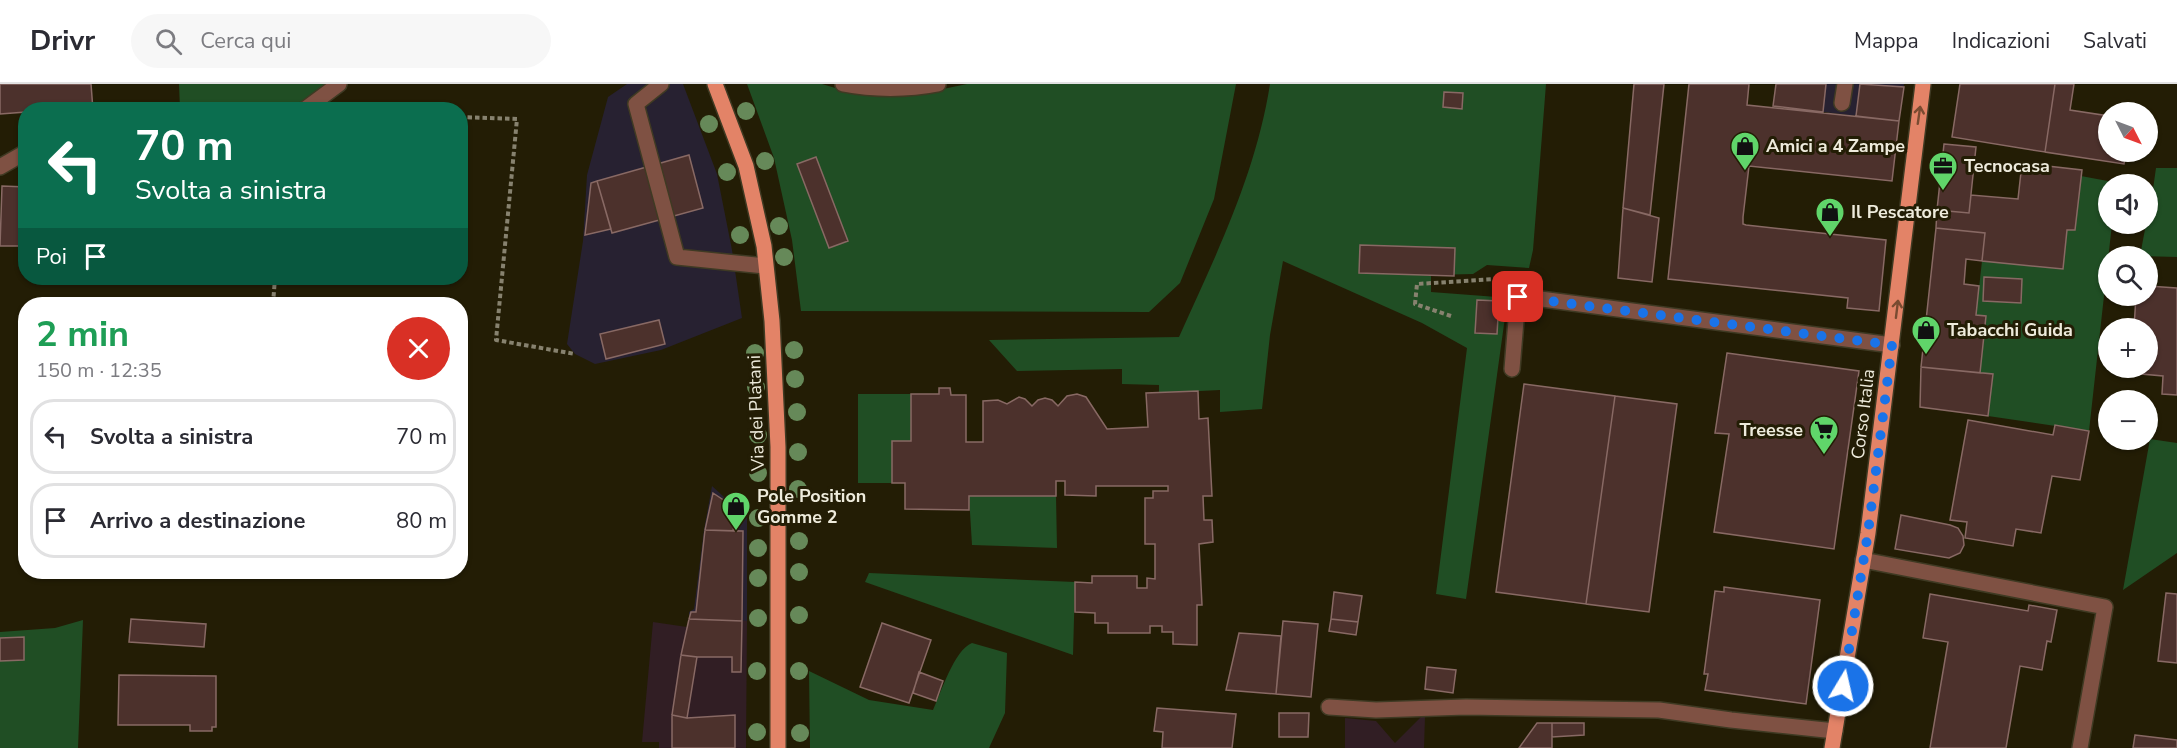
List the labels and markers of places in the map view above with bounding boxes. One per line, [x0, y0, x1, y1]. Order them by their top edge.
shop icon: Amici a 4 Zampe [1729, 130, 1761, 172]
place label: Amici a 4 Zampe [1766, 134, 1905, 158]
office icon: Tecnocasa [1927, 150, 1959, 192]
place label: Tecnocasa [1964, 154, 2050, 178]
shop icon: Il Pescatore [1814, 196, 1846, 238]
place label: Il Pescatore [1851, 200, 1949, 224]
pin [1492, 271, 1543, 322]
shop icon: Tabacchi Guida [1910, 314, 1942, 356]
place label: Tabacchi Guida [1947, 318, 2073, 342]
supermarket icon: Treesse [1808, 414, 1840, 456]
place label: Treesse [1739, 418, 1803, 442]
place label: Pole Position Gomme 2 [757, 484, 866, 529]
shop icon: Pole Position Gomme 2 [720, 490, 752, 532]

